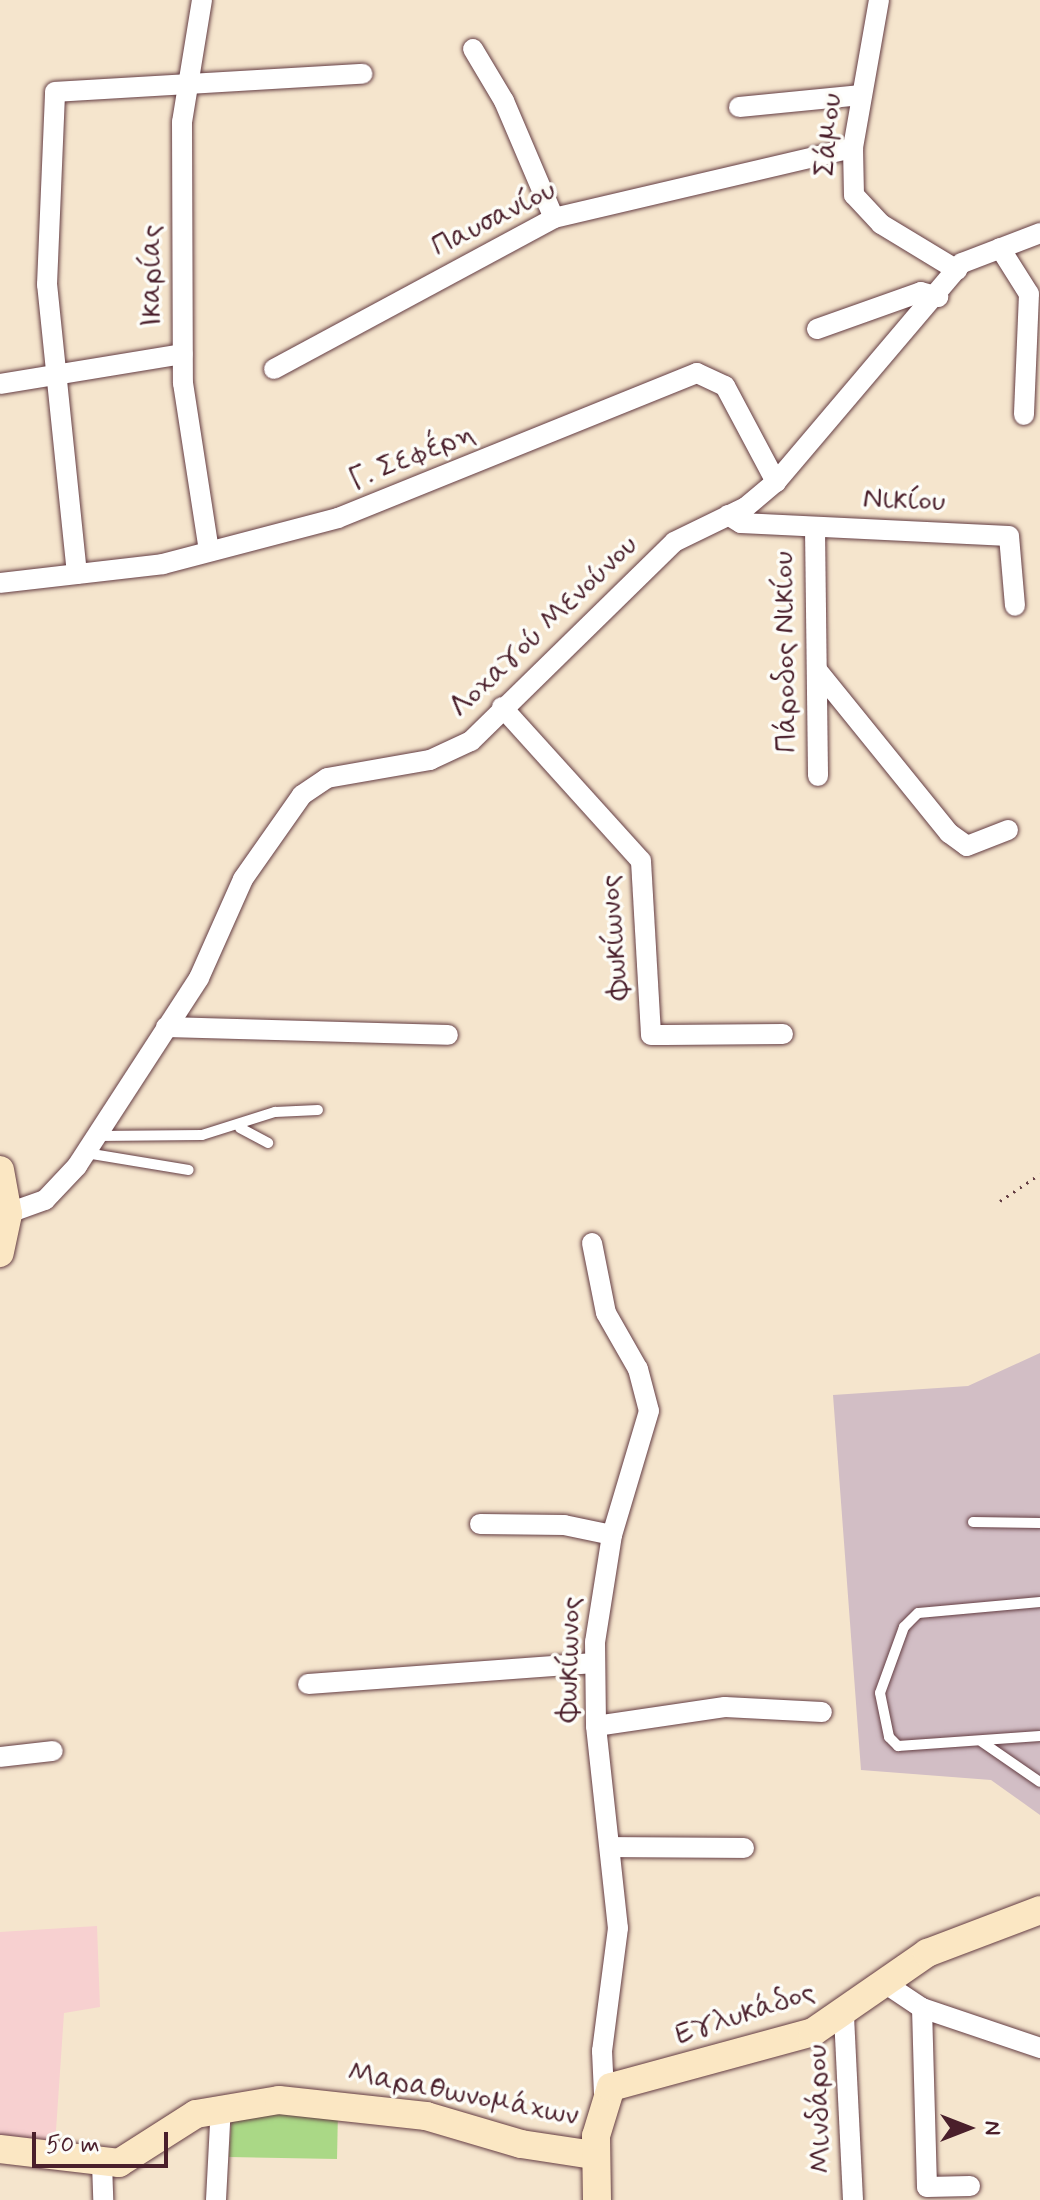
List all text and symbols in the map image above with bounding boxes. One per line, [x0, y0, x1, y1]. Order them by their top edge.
street label: Σάμου [807, 92, 851, 178]
street label: Παυσανίου [426, 172, 562, 266]
street label: Ικαρίας [134, 224, 170, 328]
street label: Γ. Σεφέρη [344, 415, 480, 499]
street label: Νικίου [862, 482, 946, 520]
street label: Λοχαγού Μενούνου [442, 528, 646, 726]
street label: Πάροδος Νικίου [766, 551, 806, 753]
street label: Φωκίωνος [593, 873, 637, 1001]
street label: Φωκίωνος [550, 1596, 590, 1722]
street label: Εγλυκάδος [671, 1975, 819, 2053]
street label: Μινδάρου [800, 2044, 840, 2174]
street label: Μαραθωνομάχων [344, 2055, 582, 2135]
north arrow [928, 2088, 1008, 2168]
scale bar [36, 2116, 172, 2166]
text: N [978, 2121, 1006, 2135]
text: 50 m [46, 2130, 100, 2161]

